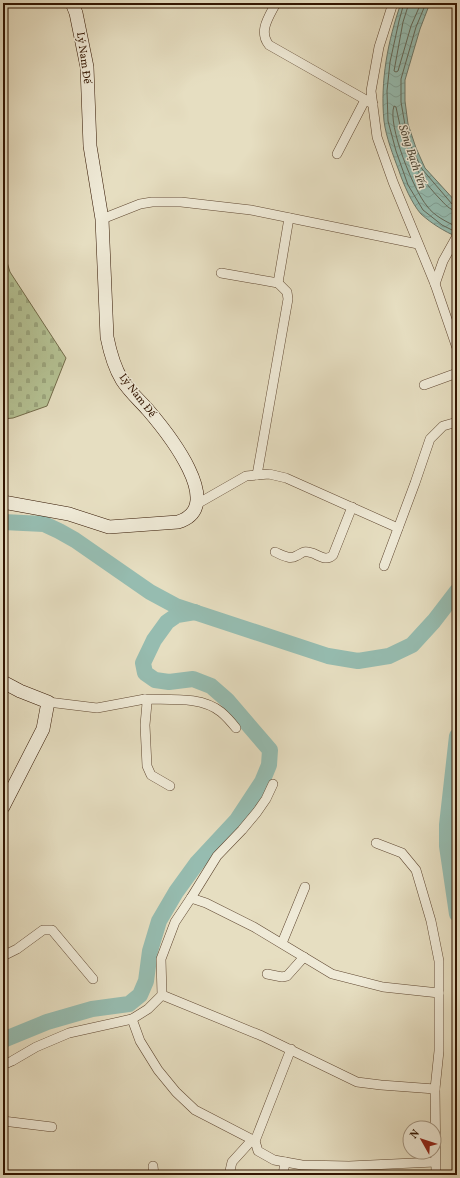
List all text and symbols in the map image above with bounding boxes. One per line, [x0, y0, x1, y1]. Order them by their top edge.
street label: Lý Nam Đế [72, 31, 94, 86]
water label: Sông Bạch Yến [394, 123, 430, 191]
street label: Lý Nam Đế [115, 371, 159, 422]
north arrow [402, 1120, 442, 1160]
text: N [407, 1127, 424, 1142]

